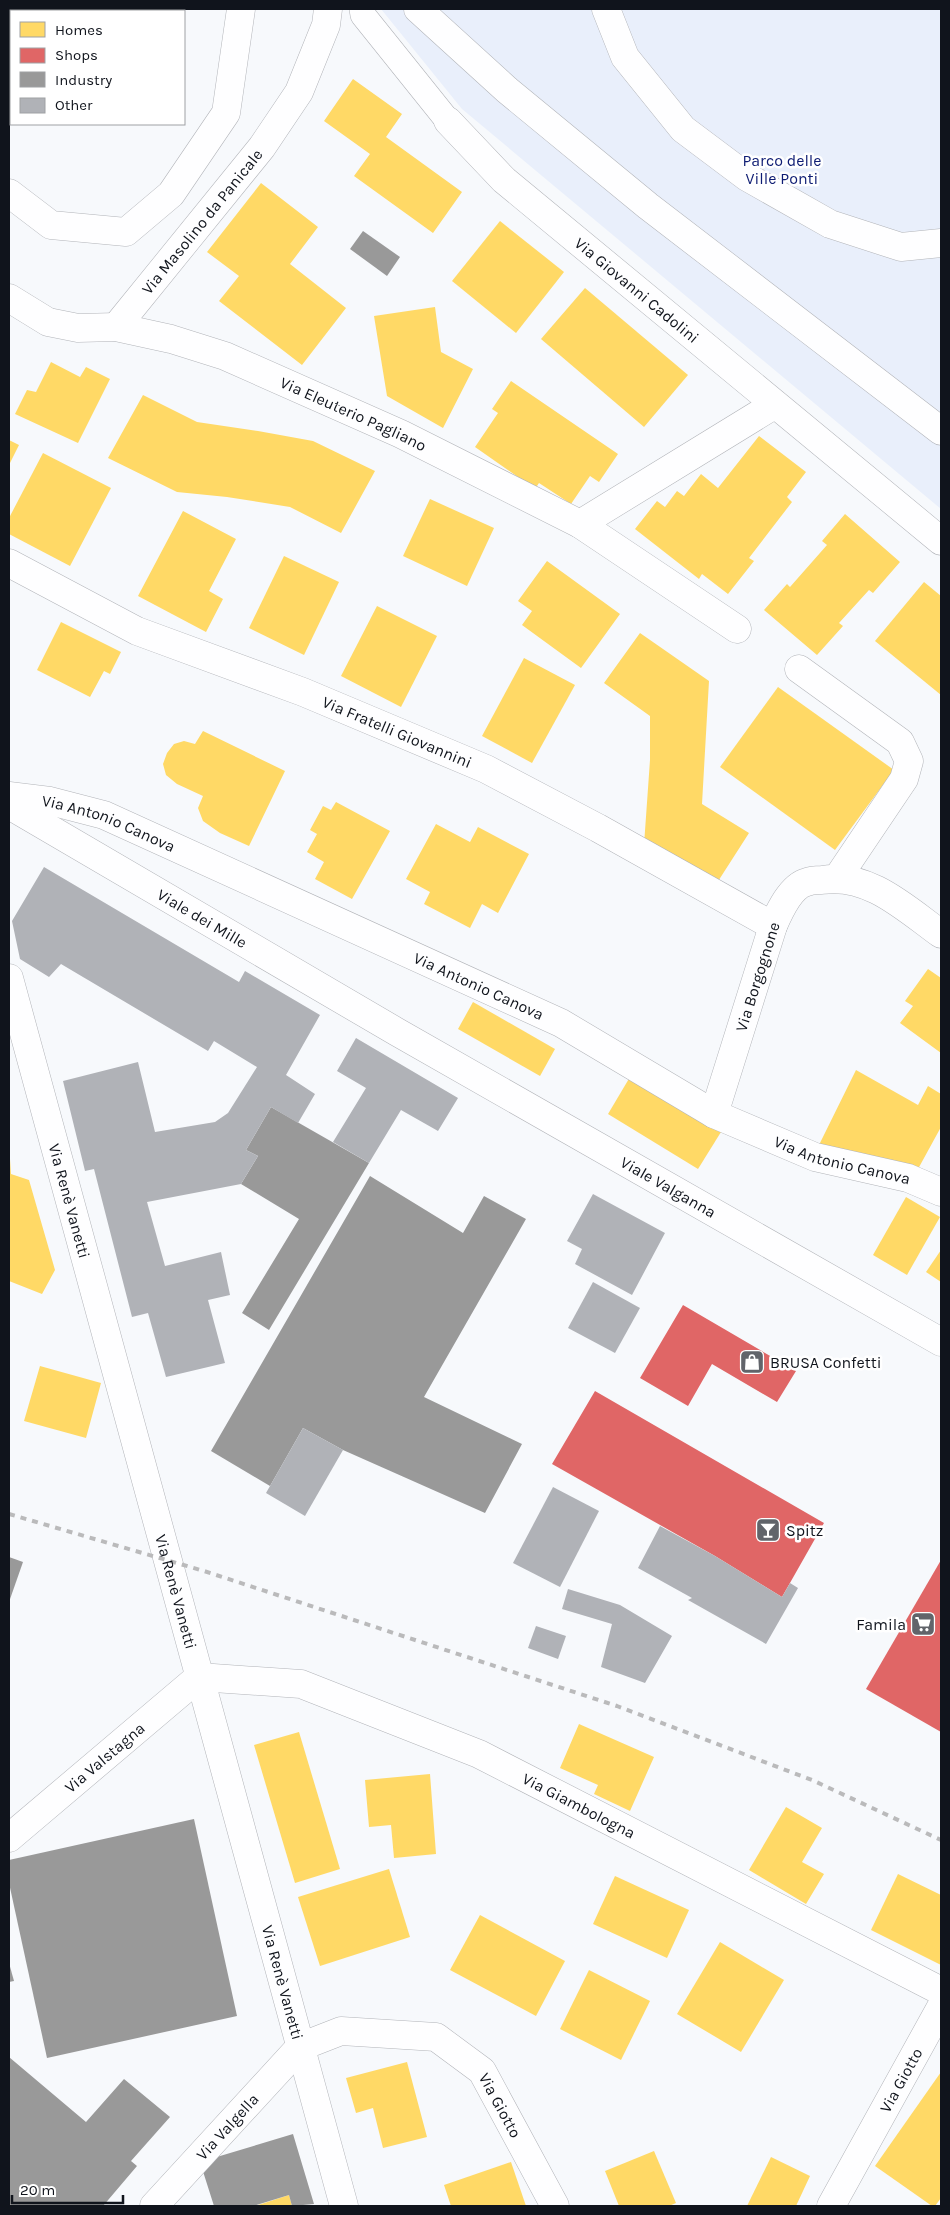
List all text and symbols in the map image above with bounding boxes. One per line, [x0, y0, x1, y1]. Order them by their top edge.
legend [10, 10, 185, 125]
text: Homes [55, 21, 103, 39]
text: Shops [55, 46, 98, 64]
text: Industry [55, 71, 112, 89]
text: Other [55, 96, 93, 114]
street label: Via Masolino da Panicale [137, 145, 266, 298]
park label: Parco delle Ville Ponti [742, 151, 822, 188]
street label: Via Giovanni Cadolini [571, 233, 703, 347]
street label: Via Eleuterio Pagliano [277, 372, 430, 455]
street label: Via Fratelli Giovannini [320, 692, 475, 772]
street label: Via Antonio Canova [41, 791, 178, 856]
street label: Viale dei Mille [154, 884, 251, 952]
street label: Via Borgognone [731, 919, 783, 1034]
street label: Via Antonio Canova [411, 948, 547, 1023]
street label: Via Antonio Canova [771, 1131, 912, 1188]
street label: Via Renè Vanetti [45, 1141, 95, 1260]
street label: Viale Valganna [617, 1152, 720, 1221]
shop icon: BRUSA Confetti [739, 1349, 765, 1375]
place label: BRUSA Confetti [770, 1353, 882, 1372]
bar icon: Spitz [755, 1517, 781, 1543]
place label: Spitz [786, 1521, 823, 1540]
street label: Via Renè Vanetti [152, 1532, 201, 1651]
supermarket icon: Famila [910, 1611, 936, 1637]
place label: Famila [856, 1615, 906, 1634]
street label: Via Valstagna [60, 1718, 148, 1796]
street label: Via Giambologna [519, 1769, 639, 1842]
street label: Via Renè Vanetti [258, 1923, 308, 2042]
street label: Via Giotto [875, 2044, 926, 2116]
street label: Via Giotto [475, 2069, 526, 2141]
street label: Via Valgella [192, 2089, 262, 2164]
scale bar [12, 2172, 124, 2204]
text: 20 m [20, 2181, 55, 2199]

